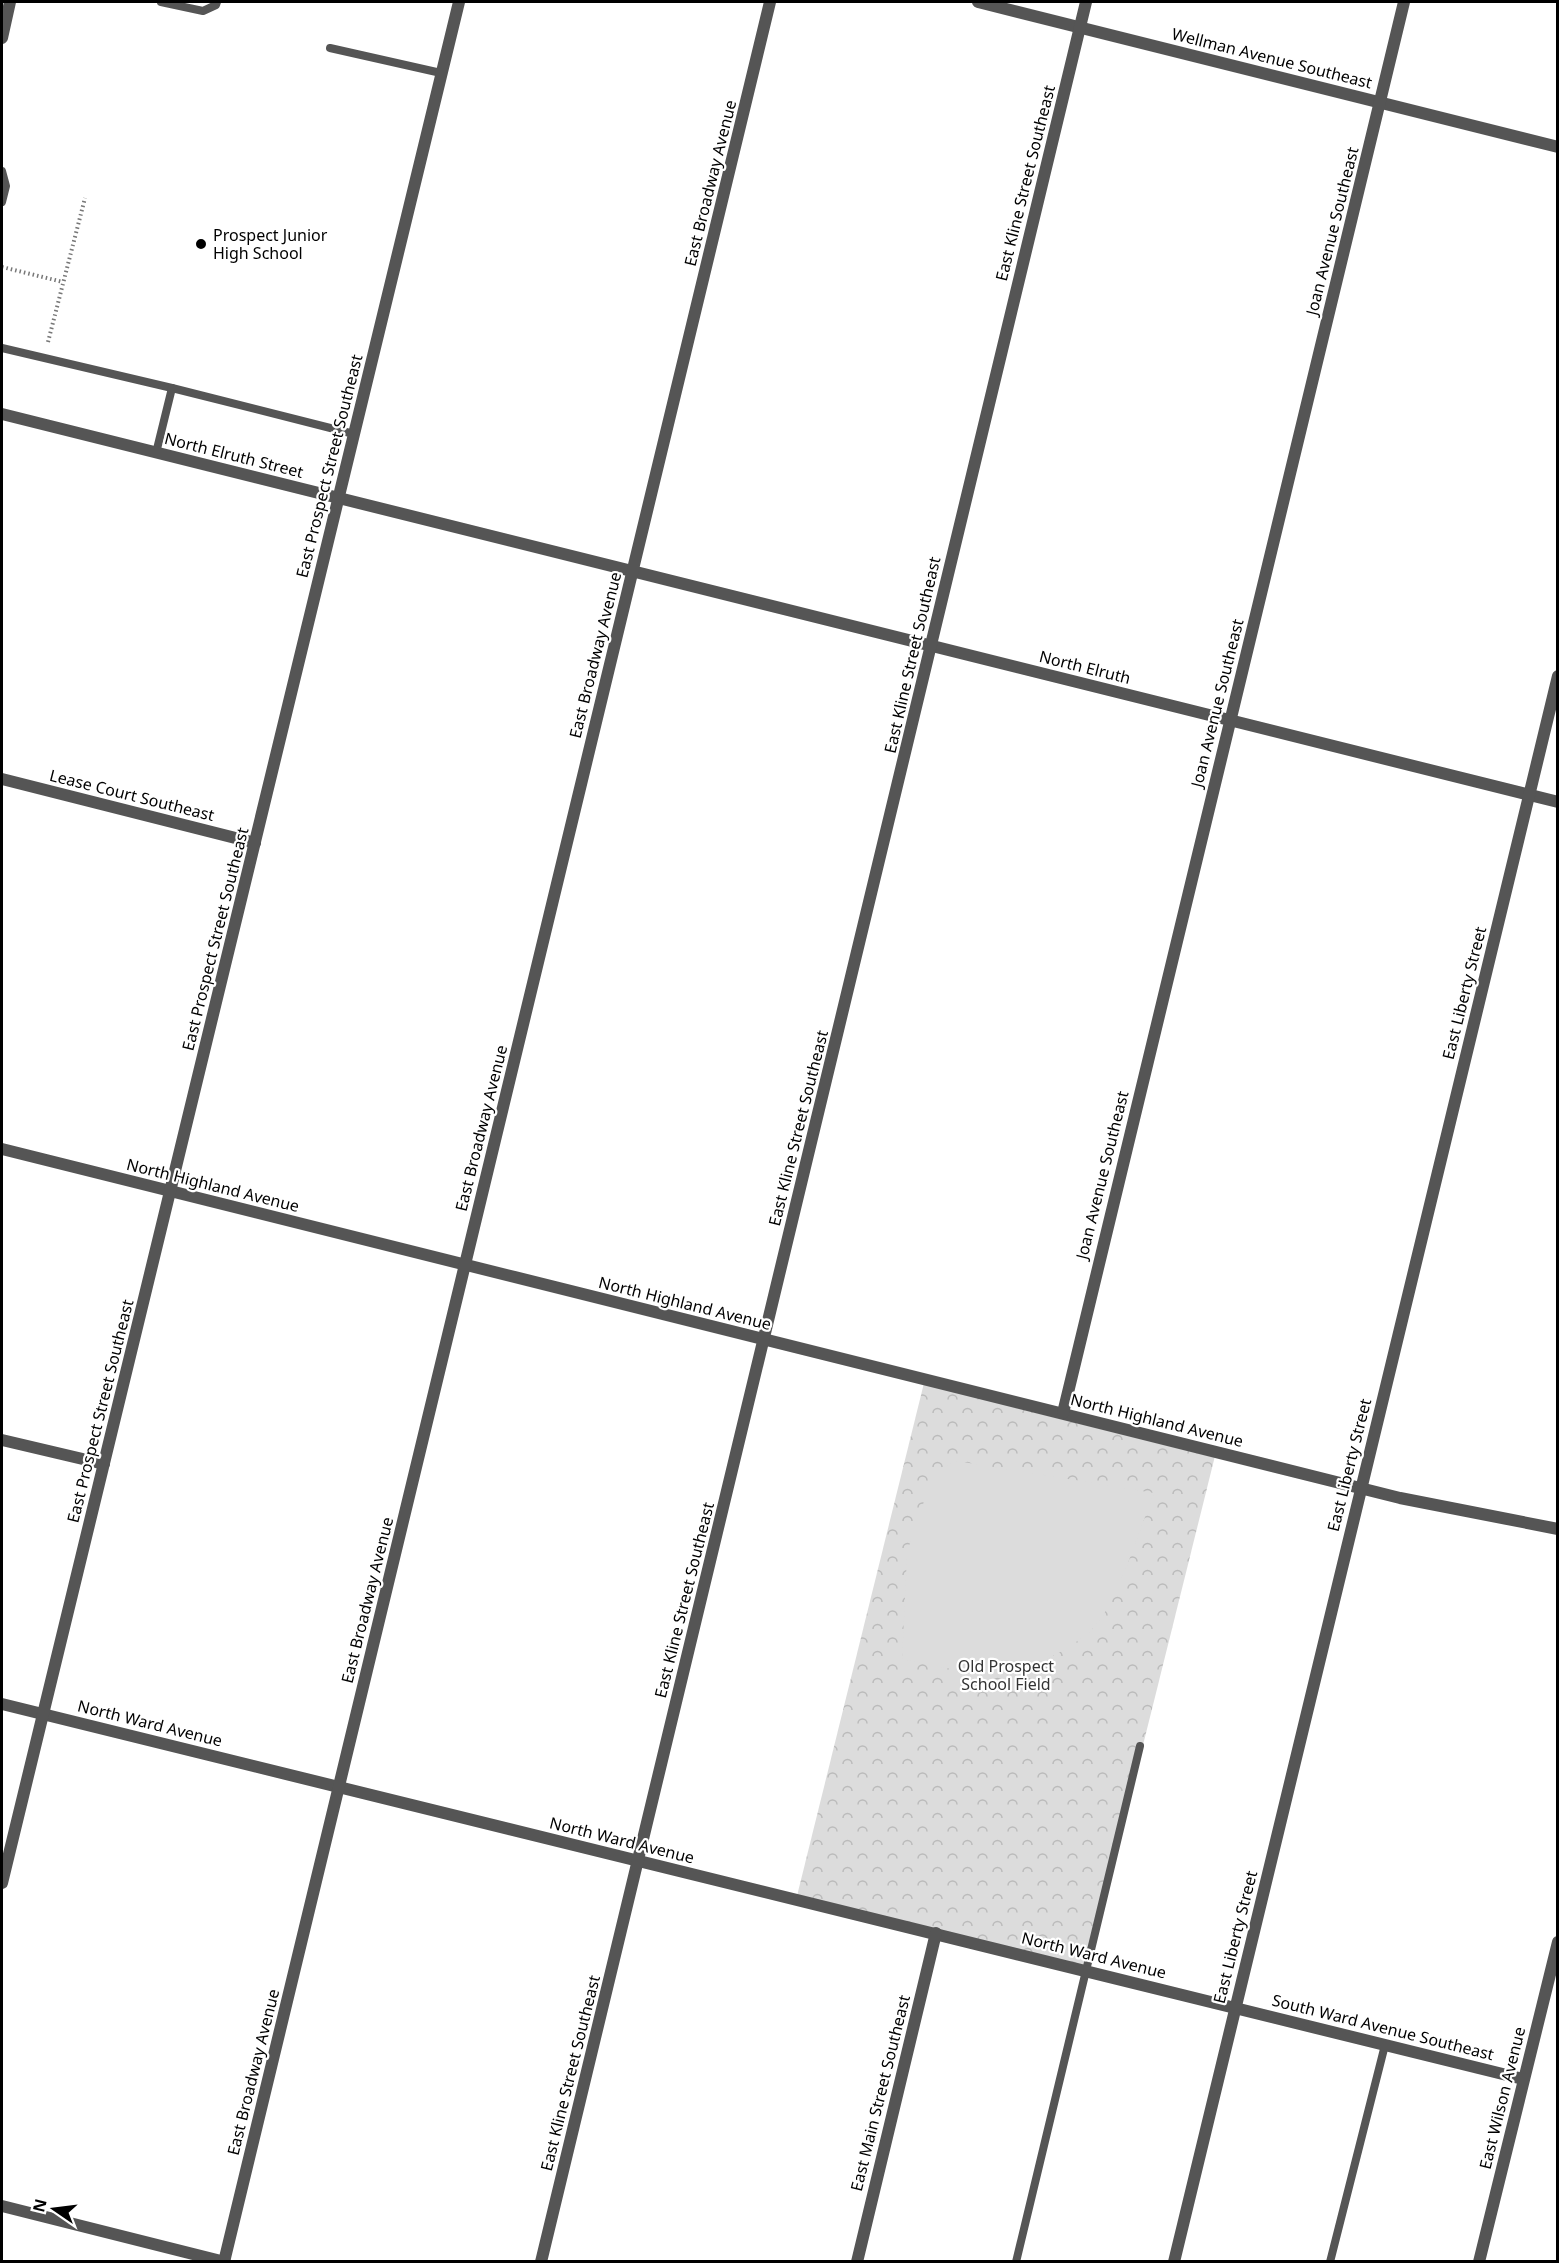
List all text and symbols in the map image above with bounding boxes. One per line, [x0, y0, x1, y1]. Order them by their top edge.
street label: Wellman Avenue Southeast [1170, 22, 1375, 94]
street label: East Kline Street Southeast [990, 83, 1060, 283]
street label: East Broadway Avenue [679, 98, 741, 268]
street label: Joan Avenue Southeast [1300, 144, 1364, 319]
place label: Prospect Junior High School [213, 224, 328, 264]
marker: Prospect Junior High School [194, 237, 208, 251]
street label: East Prospect Street Southeast [291, 352, 367, 580]
street label: North Elruth Street [162, 427, 306, 483]
street label: East Kline Street Southeast [879, 554, 945, 755]
street label: East Broadway Avenue [564, 570, 626, 740]
street label: Joan Avenue Southeast [1185, 616, 1249, 791]
street label: North Elruth [1037, 645, 1133, 689]
street label: Lease Court Southeast [47, 764, 217, 826]
street label: East Prospect Street Southeast [177, 825, 253, 1053]
street label: East Liberty Street [1437, 924, 1491, 1062]
street label: East Kline Street Southeast [763, 1028, 833, 1228]
street label: East Broadway Avenue [450, 1043, 512, 1213]
street label: Joan Avenue Southeast [1070, 1088, 1134, 1263]
street label: North Highland Avenue [124, 1153, 302, 1217]
street label: North Highland Avenue [596, 1271, 774, 1335]
street label: East Prospect Street Southeast [62, 1297, 138, 1525]
street label: North Highland Avenue [1068, 1388, 1246, 1452]
street label: East Liberty Street [1322, 1396, 1376, 1534]
street label: East Kline Street Southeast [649, 1500, 719, 1700]
street label: East Broadway Avenue [336, 1515, 398, 1685]
park label: Old Prospect School Field [958, 1655, 1054, 1695]
street label: North Ward Avenue [75, 1694, 225, 1752]
street label: North Ward Avenue [547, 1811, 697, 1869]
street label: East Liberty Street [1208, 1868, 1262, 2006]
street label: North Ward Avenue [1019, 1926, 1169, 1984]
street label: East Kline Street Southeast [535, 1973, 605, 2173]
street label: East Broadway Avenue [222, 1987, 284, 2157]
street label: South Ward Avenue Southeast [1270, 1989, 1496, 2065]
street label: East Main Street Southeast [845, 1992, 915, 2193]
street label: East Wilson Avenue [1474, 2024, 1530, 2172]
north arrow [24, 2179, 84, 2239]
text: N [27, 2196, 52, 2214]

